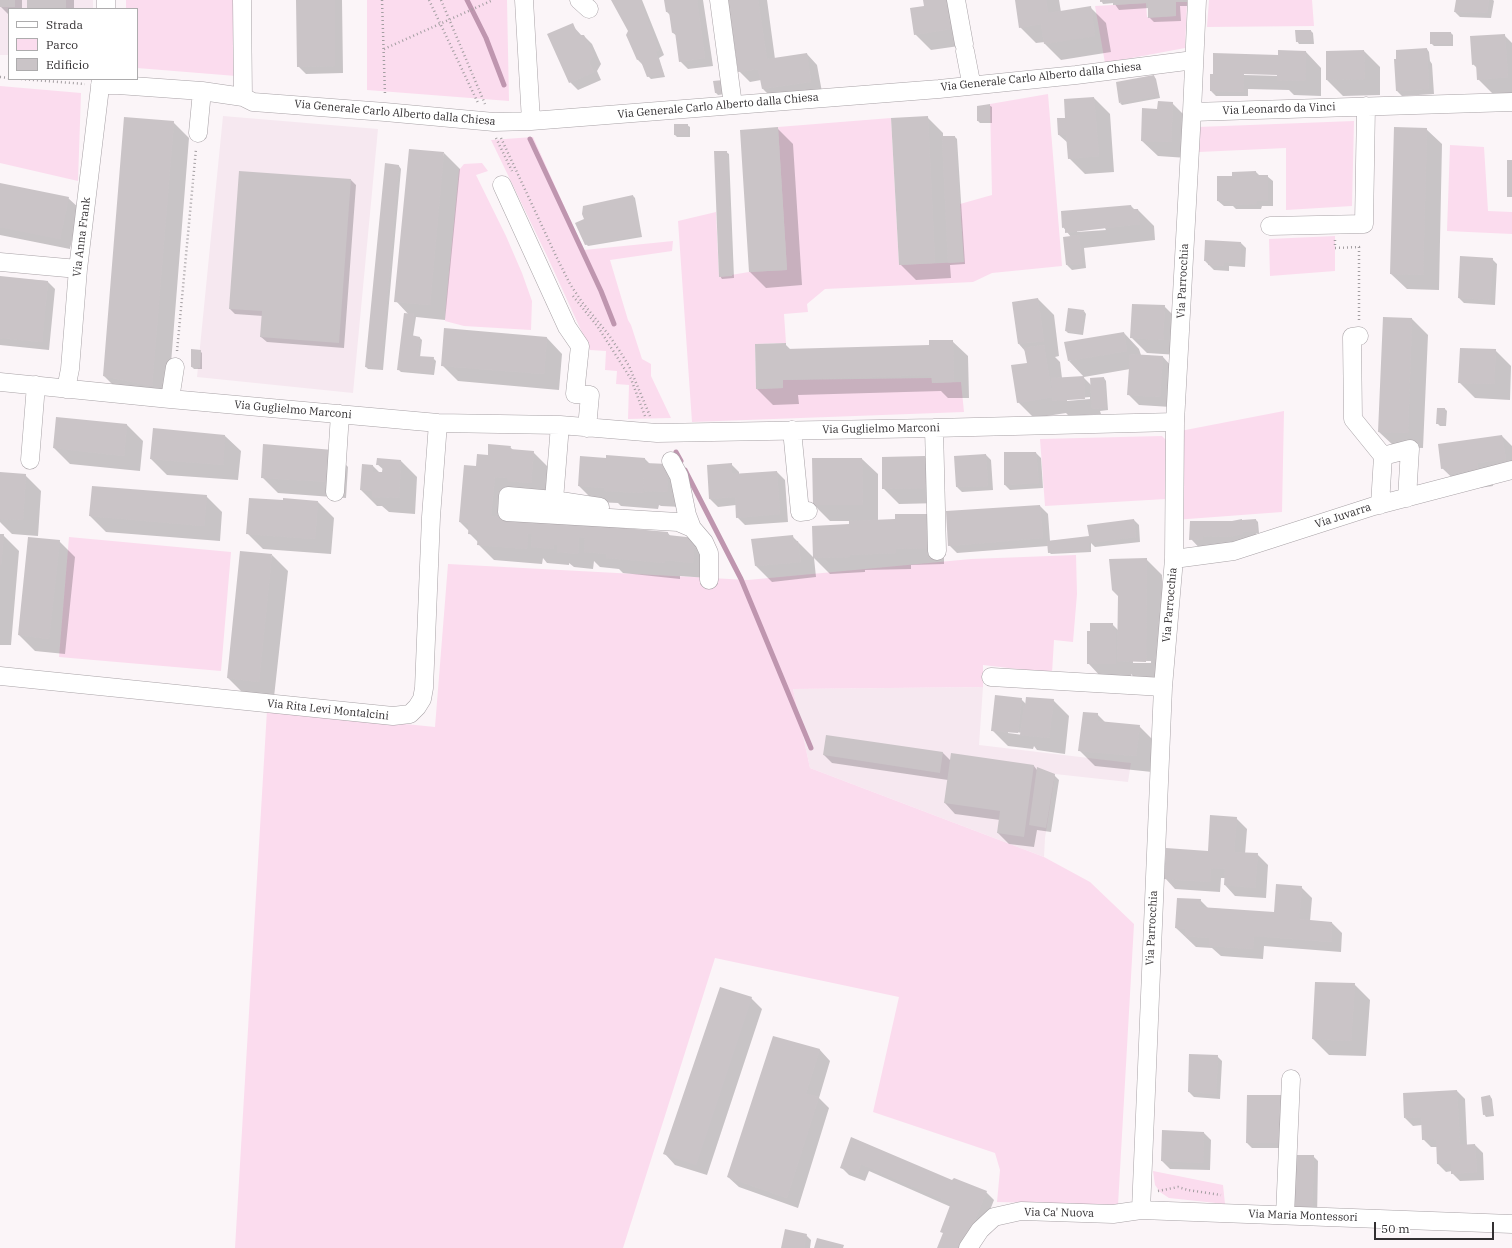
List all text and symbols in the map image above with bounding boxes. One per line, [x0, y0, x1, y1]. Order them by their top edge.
legend [8, 8, 138, 80]
text: Strada [46, 17, 83, 32]
text: Parco [46, 37, 78, 52]
text: Edificio [46, 57, 89, 72]
street label: Via Generale Carlo Alberto dalla Chiesa [940, 60, 1142, 94]
street label: Via Generale Carlo Alberto dalla Chiesa [617, 91, 819, 121]
street label: Via Generale Carlo Alberto dalla Chiesa [294, 98, 496, 128]
street label: Via Leonardo da Vinci [1222, 100, 1336, 118]
street label: Via Anna Frank [71, 196, 93, 278]
street label: Via Parrocchia [1174, 243, 1192, 319]
street label: Via Guglielmo Marconi [234, 398, 352, 422]
street label: Via Guglielmo Marconi [822, 421, 940, 437]
street label: Via Juvarra [1313, 501, 1373, 531]
street label: Via Parrocchia [1160, 567, 1180, 643]
street label: Via Rita Levi Montalcini [266, 697, 390, 723]
street label: Via Parrocchia [1143, 890, 1161, 966]
street label: Via Ca' Nuova [1024, 1206, 1094, 1220]
street label: Via Maria Montessori [1248, 1207, 1358, 1225]
scale bar [1376, 1214, 1496, 1240]
text: 50 m [1381, 1221, 1410, 1236]

